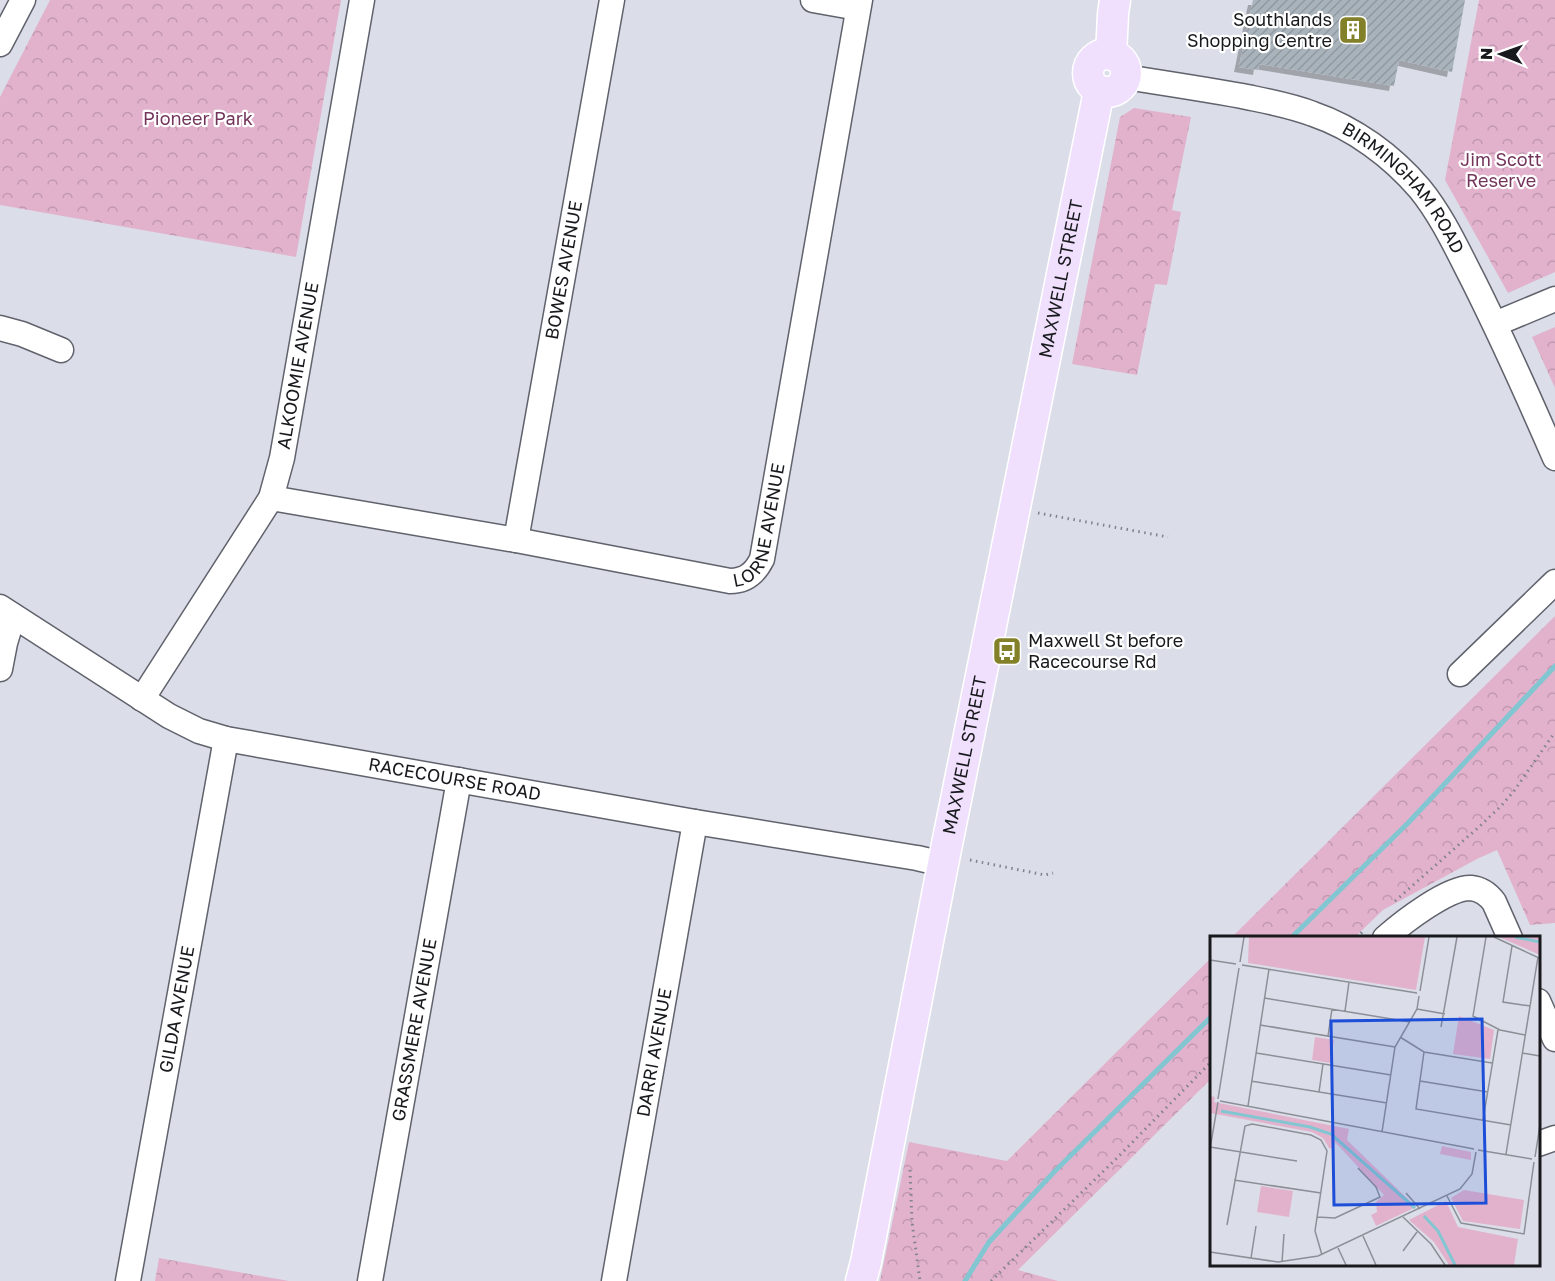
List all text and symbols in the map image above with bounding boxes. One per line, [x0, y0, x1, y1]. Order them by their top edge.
place label: Southlands Shopping Centre [1187, 8, 1332, 51]
building icon: Southlands Shopping Centre [1337, 14, 1369, 46]
north arrow [1471, 24, 1531, 84]
text: N [1476, 47, 1496, 60]
park label: Pioneer Park [143, 107, 253, 129]
street label: BIRMINGHAM ROAD [1339, 117, 1470, 257]
park label: Jim Scott Reserve [1460, 148, 1542, 191]
street label: MAXWELL STREET [1033, 197, 1087, 360]
street label: BOWES AVENUE [540, 199, 586, 341]
street label: ALKOOMIE AVENUE [272, 280, 323, 451]
street label: LORNE AVENUE [731, 461, 789, 591]
place label: Maxwell St before Racecourse Rd [1028, 629, 1183, 672]
bus stop icon: Maxwell St before Racecourse Rd [991, 635, 1023, 667]
street label: MAXWELL STREET [937, 674, 991, 836]
street label: RACECOURSE ROAD [367, 752, 543, 805]
inset map [1210, 936, 1540, 1266]
street label: GRASSMERE AVENUE [387, 937, 441, 1123]
street label: GILDA AVENUE [154, 944, 198, 1075]
street label: DARRI AVENUE [631, 986, 675, 1118]

